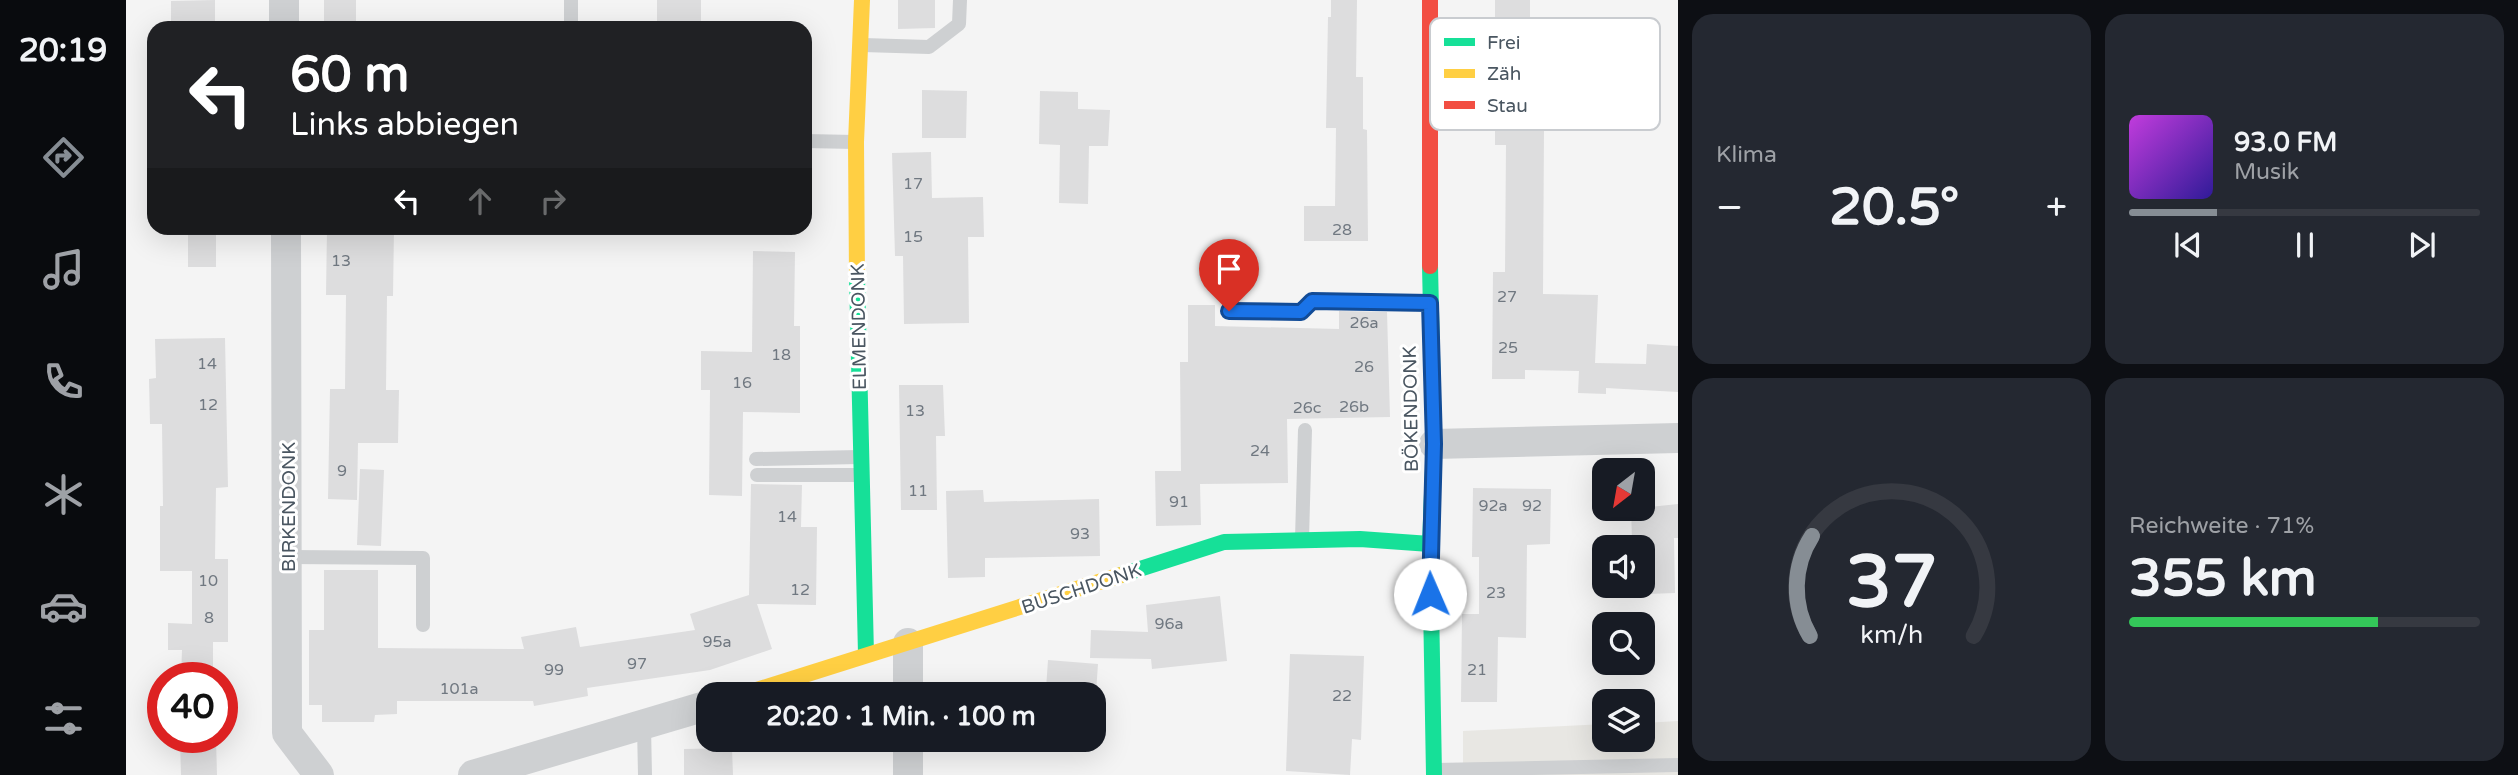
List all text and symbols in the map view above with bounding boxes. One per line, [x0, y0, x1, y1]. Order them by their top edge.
legend [1430, 18, 1660, 130]
text: 20:19 [19, 32, 107, 70]
text: Frei [1487, 32, 1521, 54]
text: 60 m [290, 46, 409, 105]
icon: left [175, 49, 266, 140]
text: Zäh [1487, 63, 1521, 85]
text: Stau [1487, 95, 1528, 117]
text: Links abbiegen [290, 106, 519, 144]
text: 93.0 FM [2234, 127, 2337, 158]
icon: directions [39, 133, 88, 182]
text: Klima [1716, 141, 1777, 169]
text: Musik [2234, 158, 2299, 186]
house number: 17 [903, 174, 923, 194]
text: 20.5° [1829, 176, 1959, 239]
icon: left [388, 182, 426, 220]
icon: ahead [461, 182, 499, 220]
icon: right [534, 182, 572, 220]
text: − [1716, 185, 1743, 231]
text: + [2046, 185, 2067, 231]
house number: 28 [1332, 220, 1352, 240]
icon: previous [2169, 226, 2207, 264]
icon: pause [2286, 226, 2324, 264]
icon: next [2403, 226, 2441, 264]
house number: 15 [903, 227, 923, 247]
pin [1199, 239, 1259, 311]
icon: music [39, 245, 88, 294]
icon: arrive [1210, 250, 1248, 288]
house number: 13 [331, 251, 351, 271]
street label: ELMENDONK [847, 263, 871, 390]
house number: 27 [1497, 287, 1517, 307]
house number: 26a [1349, 313, 1379, 333]
house number: 25 [1498, 338, 1518, 358]
house number: 18 [771, 345, 791, 365]
street label: BÖKENDONK [1399, 345, 1423, 472]
house number: 14 [197, 354, 217, 374]
icon: phone [39, 357, 88, 406]
house number: 26 [1354, 357, 1374, 377]
house number: 16 [732, 373, 752, 393]
house number: 12 [198, 395, 218, 415]
house number: 26b [1339, 397, 1369, 417]
house number: 26c [1293, 398, 1321, 418]
house number: 13 [905, 401, 925, 421]
house number: 24 [1250, 441, 1270, 461]
street label: BIRKENDONK [278, 442, 300, 572]
north arrow [1592, 458, 1656, 522]
map controls [1592, 458, 1655, 752]
house number: 9 [337, 461, 347, 481]
icon: climate [39, 470, 88, 519]
house number: 11 [908, 481, 928, 501]
house number: 91 [1169, 492, 1189, 512]
house number: 92a [1478, 496, 1508, 516]
house number: 92 [1522, 496, 1542, 516]
house number: 14 [777, 507, 797, 527]
text: Reichweite · 71% [2129, 512, 2314, 540]
house number: 93 [1070, 524, 1090, 544]
button: sound [1592, 535, 1655, 598]
text: 37 [1846, 539, 1937, 627]
text: 355 km [2129, 547, 2317, 610]
position arrow [1393, 557, 1467, 631]
street label: BUSCHDONK [1019, 559, 1144, 619]
house number: 10 [198, 571, 218, 591]
house number: 12 [790, 580, 810, 600]
icon: car [39, 582, 88, 631]
house number: 23 [1486, 583, 1506, 603]
house number: 8 [204, 608, 214, 628]
button: search [1592, 612, 1655, 675]
house number: 96a [1154, 614, 1184, 634]
text: km/h [1860, 619, 1923, 649]
house number: 95a [702, 632, 732, 652]
house number: 97 [627, 654, 647, 674]
house number: 99 [544, 660, 564, 680]
house number: 21 [1467, 660, 1487, 680]
speed limit sign: 40 [147, 662, 238, 753]
house number: 101a [439, 679, 479, 699]
house number: 22 [1332, 686, 1352, 706]
button: layers [1592, 689, 1655, 752]
icon: filters [39, 694, 88, 743]
text: 20:20 · 1 Min. · 100 m [766, 701, 1036, 732]

